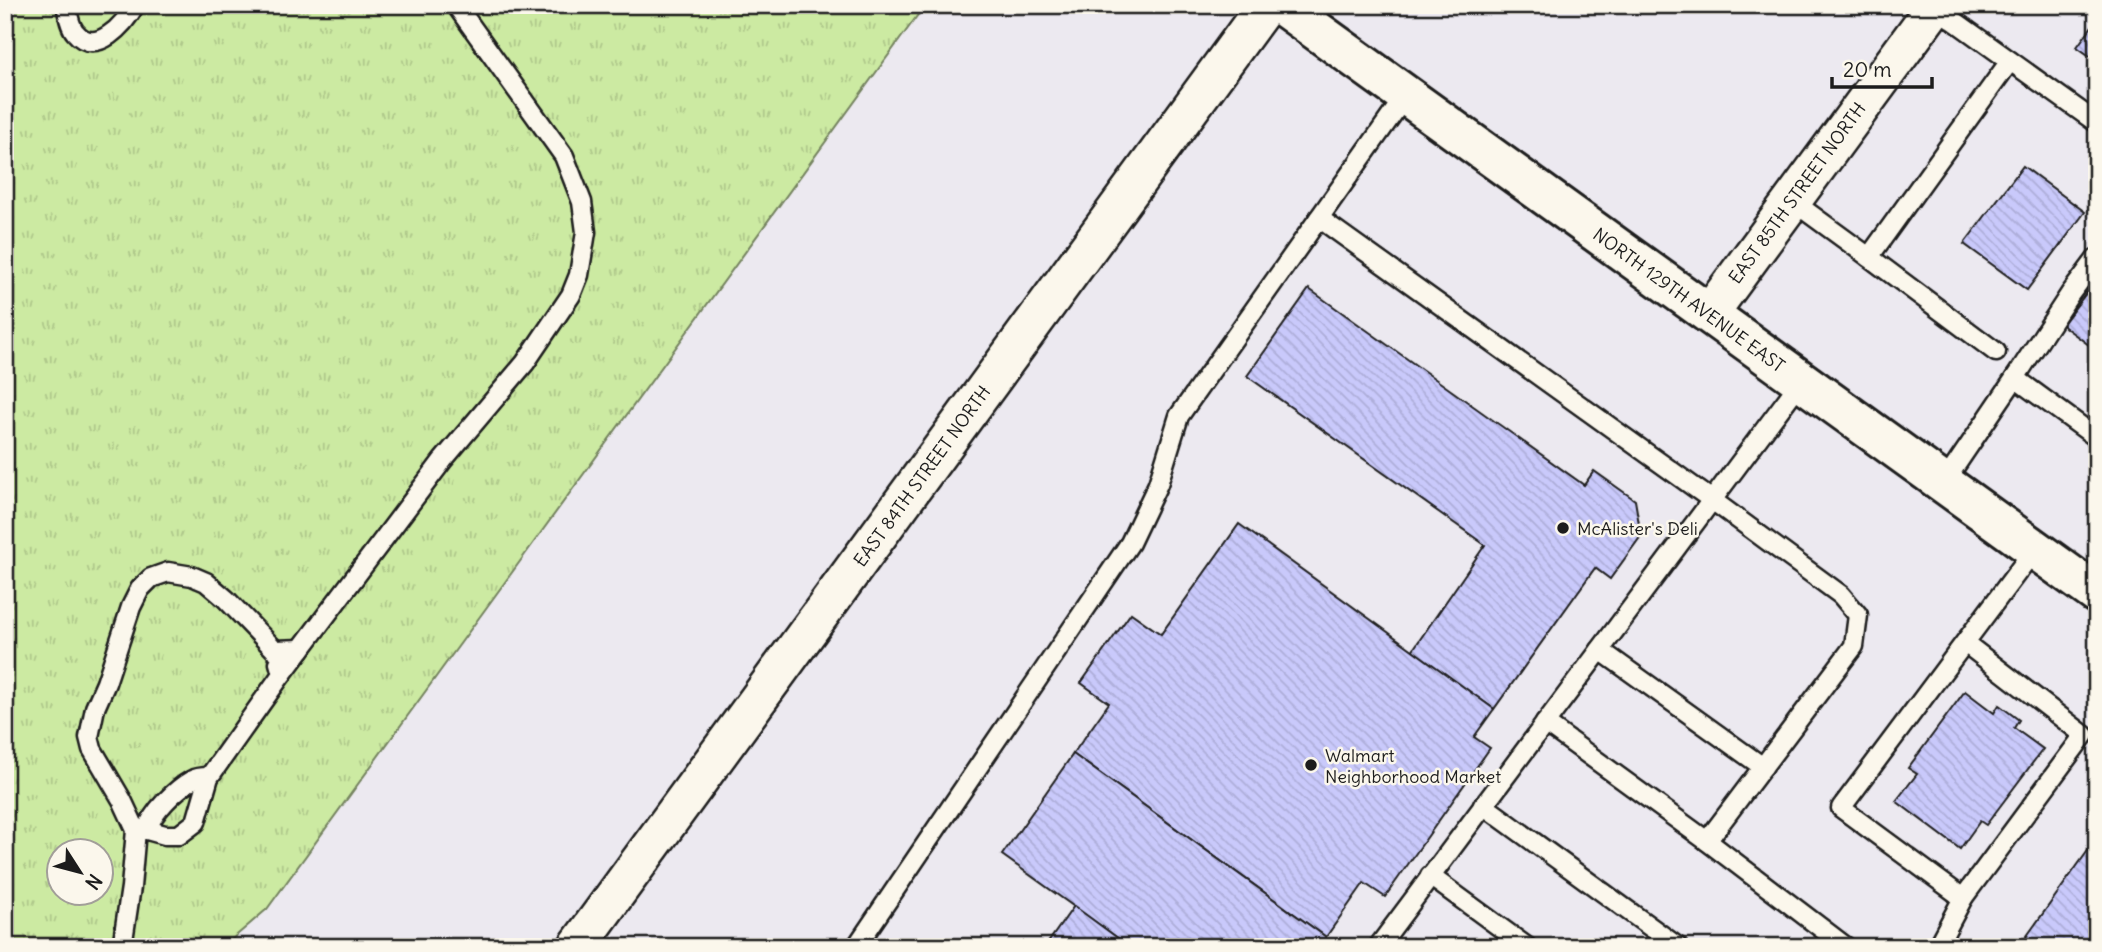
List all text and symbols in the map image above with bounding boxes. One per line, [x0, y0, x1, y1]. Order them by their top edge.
scale bar [1832, 46, 1932, 90]
text: 20 m [1843, 56, 1892, 83]
street label: EAST 85TH STREET NORTH [1723, 98, 1871, 288]
street label: NORTH 129TH AVENUE EAST [1589, 223, 1789, 377]
street label: EAST 84TH STREET NORTH [849, 381, 996, 571]
place label: McAlister's Deli [1577, 517, 1698, 540]
marker: McAlister's Deli [1555, 520, 1571, 536]
place label: Walmart Neighborhood Market [1325, 744, 1501, 788]
marker: Walmart Neighborhood Market [1303, 757, 1319, 773]
north arrow [46, 836, 116, 906]
text: N [80, 870, 107, 894]

